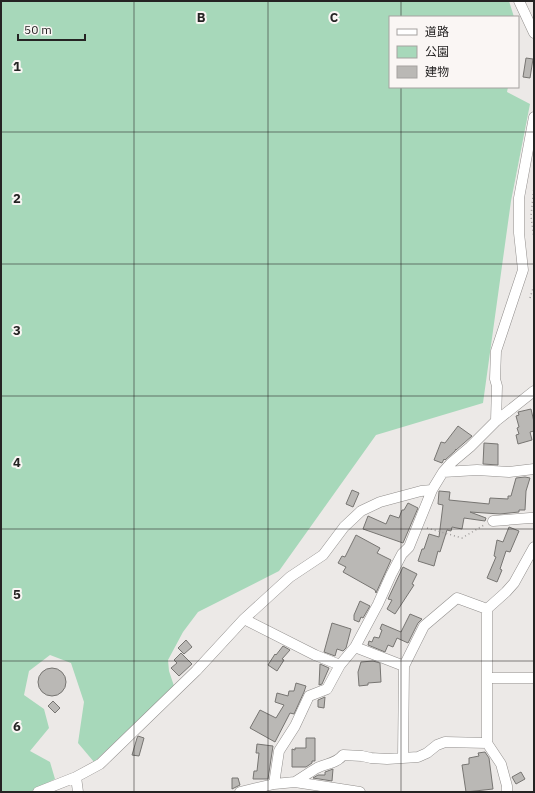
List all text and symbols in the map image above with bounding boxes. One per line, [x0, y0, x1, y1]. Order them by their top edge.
text: B [197, 9, 206, 26]
text: C [330, 9, 339, 26]
scale bar [18, 16, 85, 42]
legend [389, 16, 519, 88]
text: 50 m [24, 22, 52, 37]
text: 道路 [425, 24, 449, 39]
text: 公園 [425, 44, 449, 59]
text: 1 [13, 58, 21, 75]
text: 建物 [425, 64, 449, 79]
text: 2 [13, 190, 21, 207]
text: 3 [13, 322, 21, 339]
text: 4 [13, 454, 21, 471]
text: 5 [13, 586, 21, 603]
text: 6 [13, 718, 21, 735]

